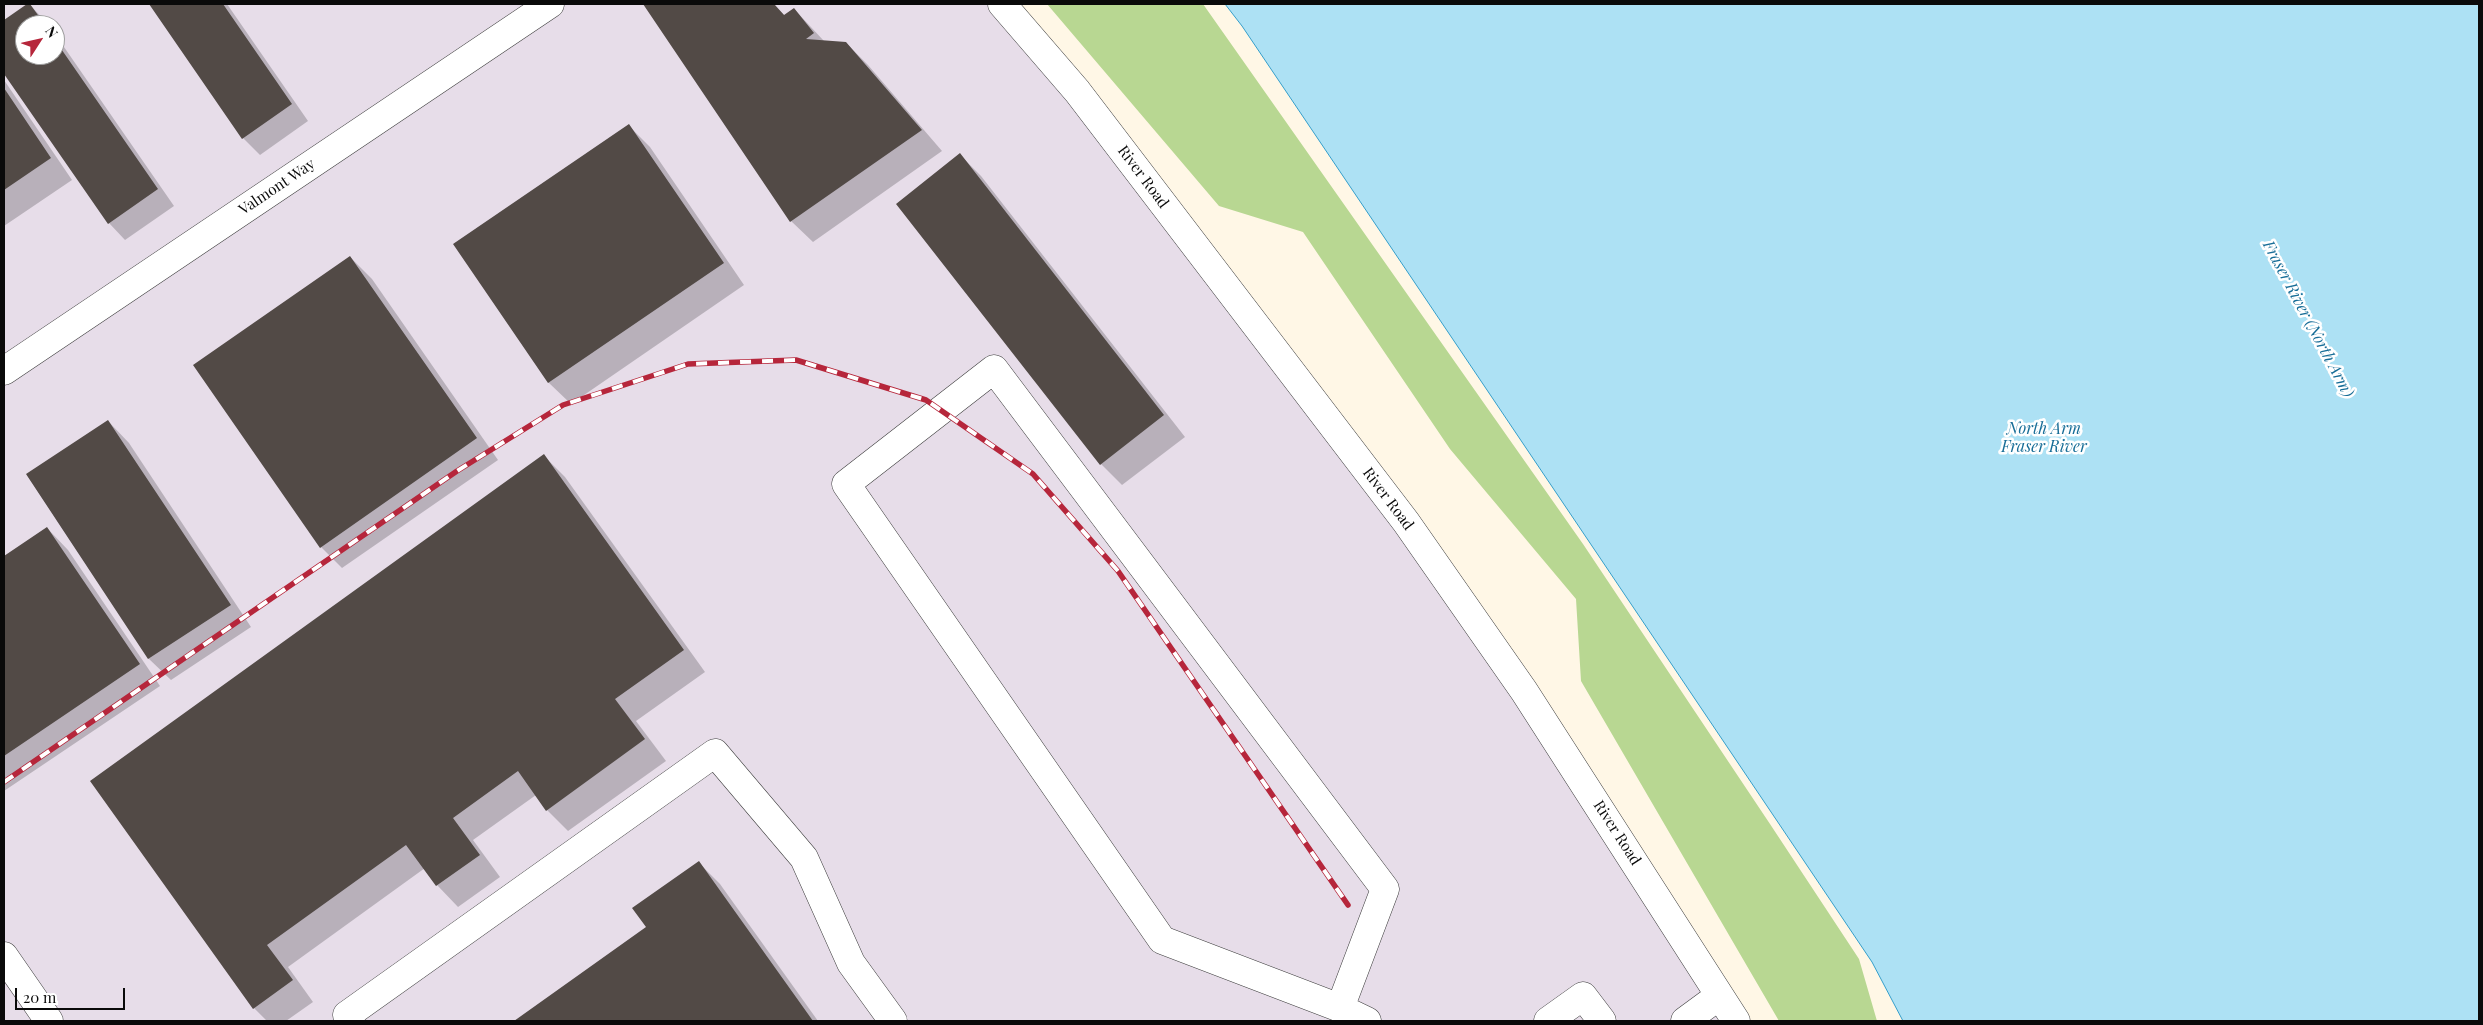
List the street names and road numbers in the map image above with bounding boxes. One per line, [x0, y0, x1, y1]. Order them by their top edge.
street label: River Road [1114, 142, 1172, 212]
street label: Valmont Way [236, 155, 318, 219]
street label: River Road [1359, 464, 1417, 534]
street label: River Road [1589, 797, 1645, 869]

